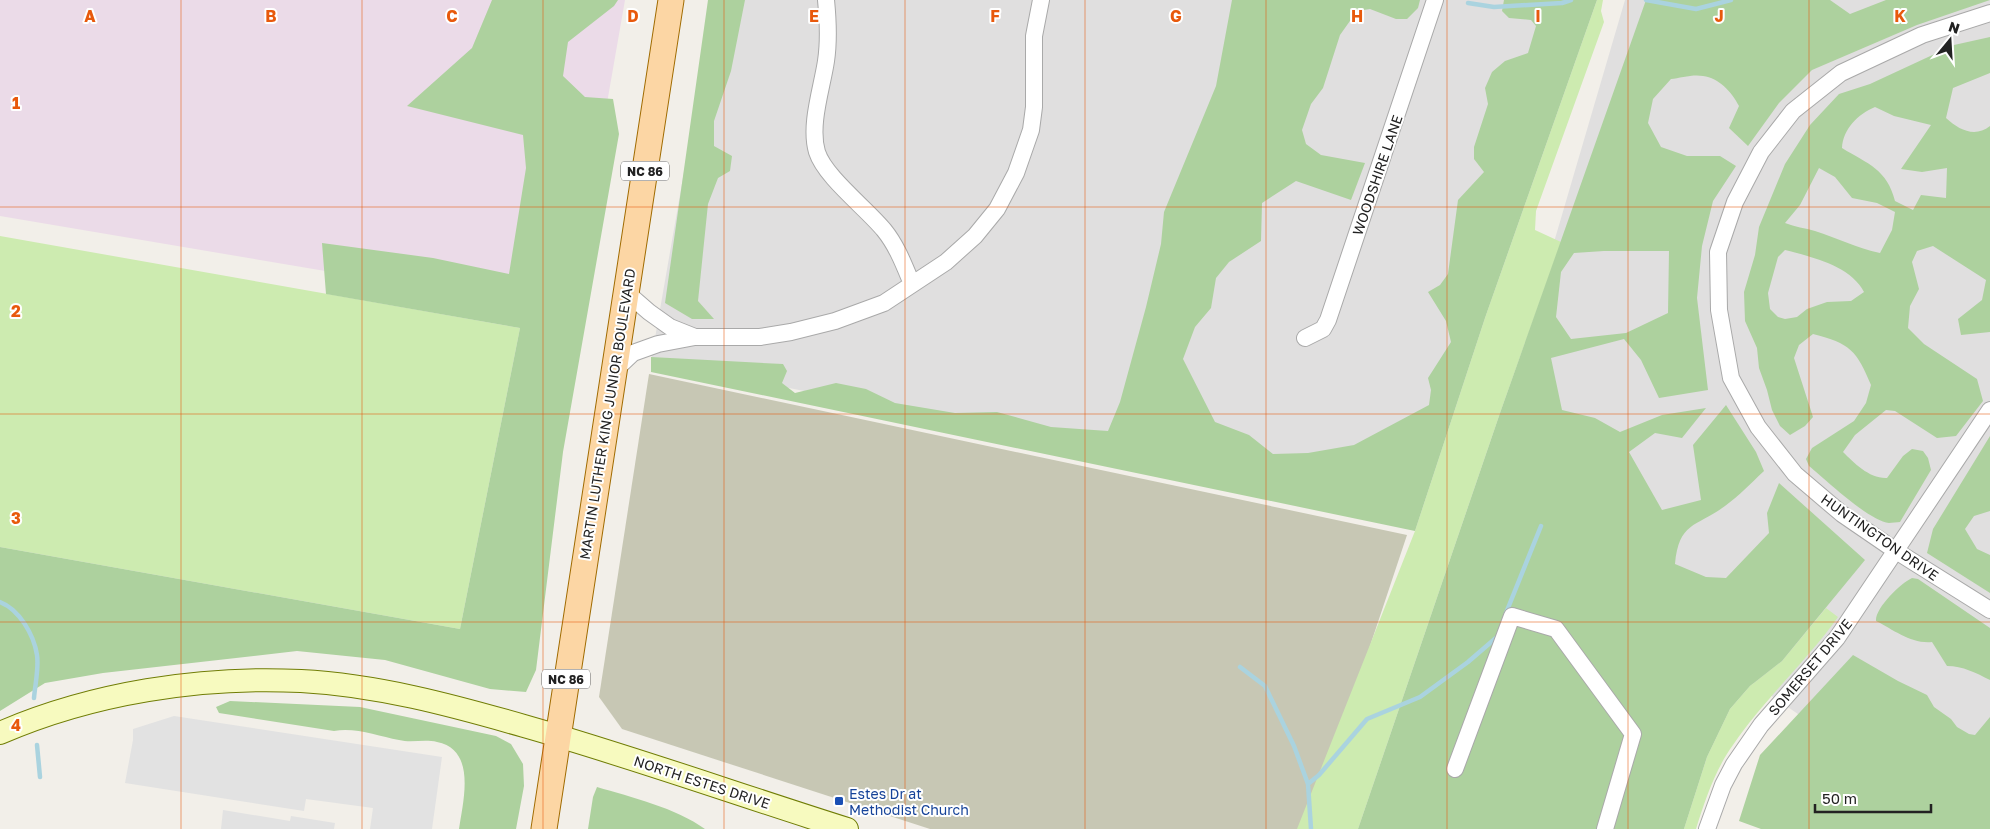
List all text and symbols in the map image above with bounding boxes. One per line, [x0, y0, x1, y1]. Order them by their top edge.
text: A [84, 6, 96, 26]
text: B [265, 6, 277, 26]
text: C [446, 6, 458, 26]
text: D [627, 6, 639, 26]
text: E [809, 6, 819, 26]
text: F [990, 6, 1000, 26]
text: G [1170, 6, 1182, 26]
text: H [1351, 6, 1363, 26]
text: I [1535, 6, 1541, 26]
text: J [1714, 6, 1724, 26]
text: K [1894, 6, 1906, 26]
north arrow [1925, 15, 1975, 65]
text: N [1946, 17, 1962, 37]
text: 1 [12, 93, 20, 113]
street label: WOODSHIRE LANE [1348, 113, 1406, 237]
road number: NC 86 [621, 162, 669, 180]
street label: MARTIN LUTHER KING JUNIOR BOULEVARD [576, 267, 638, 561]
text: 2 [11, 301, 21, 321]
street label: HUNTINGTON DRIVE [1818, 490, 1942, 584]
text: 3 [11, 508, 21, 528]
street label: SOMERSET DRIVE [1765, 615, 1855, 719]
road number: NC 86 [542, 670, 590, 689]
text: 4 [11, 715, 21, 735]
street label: NORTH ESTES DRIVE [632, 752, 772, 812]
scale bar [1815, 782, 1931, 814]
place label: Estes Dr at Methodist Church [849, 785, 969, 818]
text: 50 m [1822, 789, 1857, 807]
marker: Estes Dr at Methodist Church [833, 795, 845, 807]

